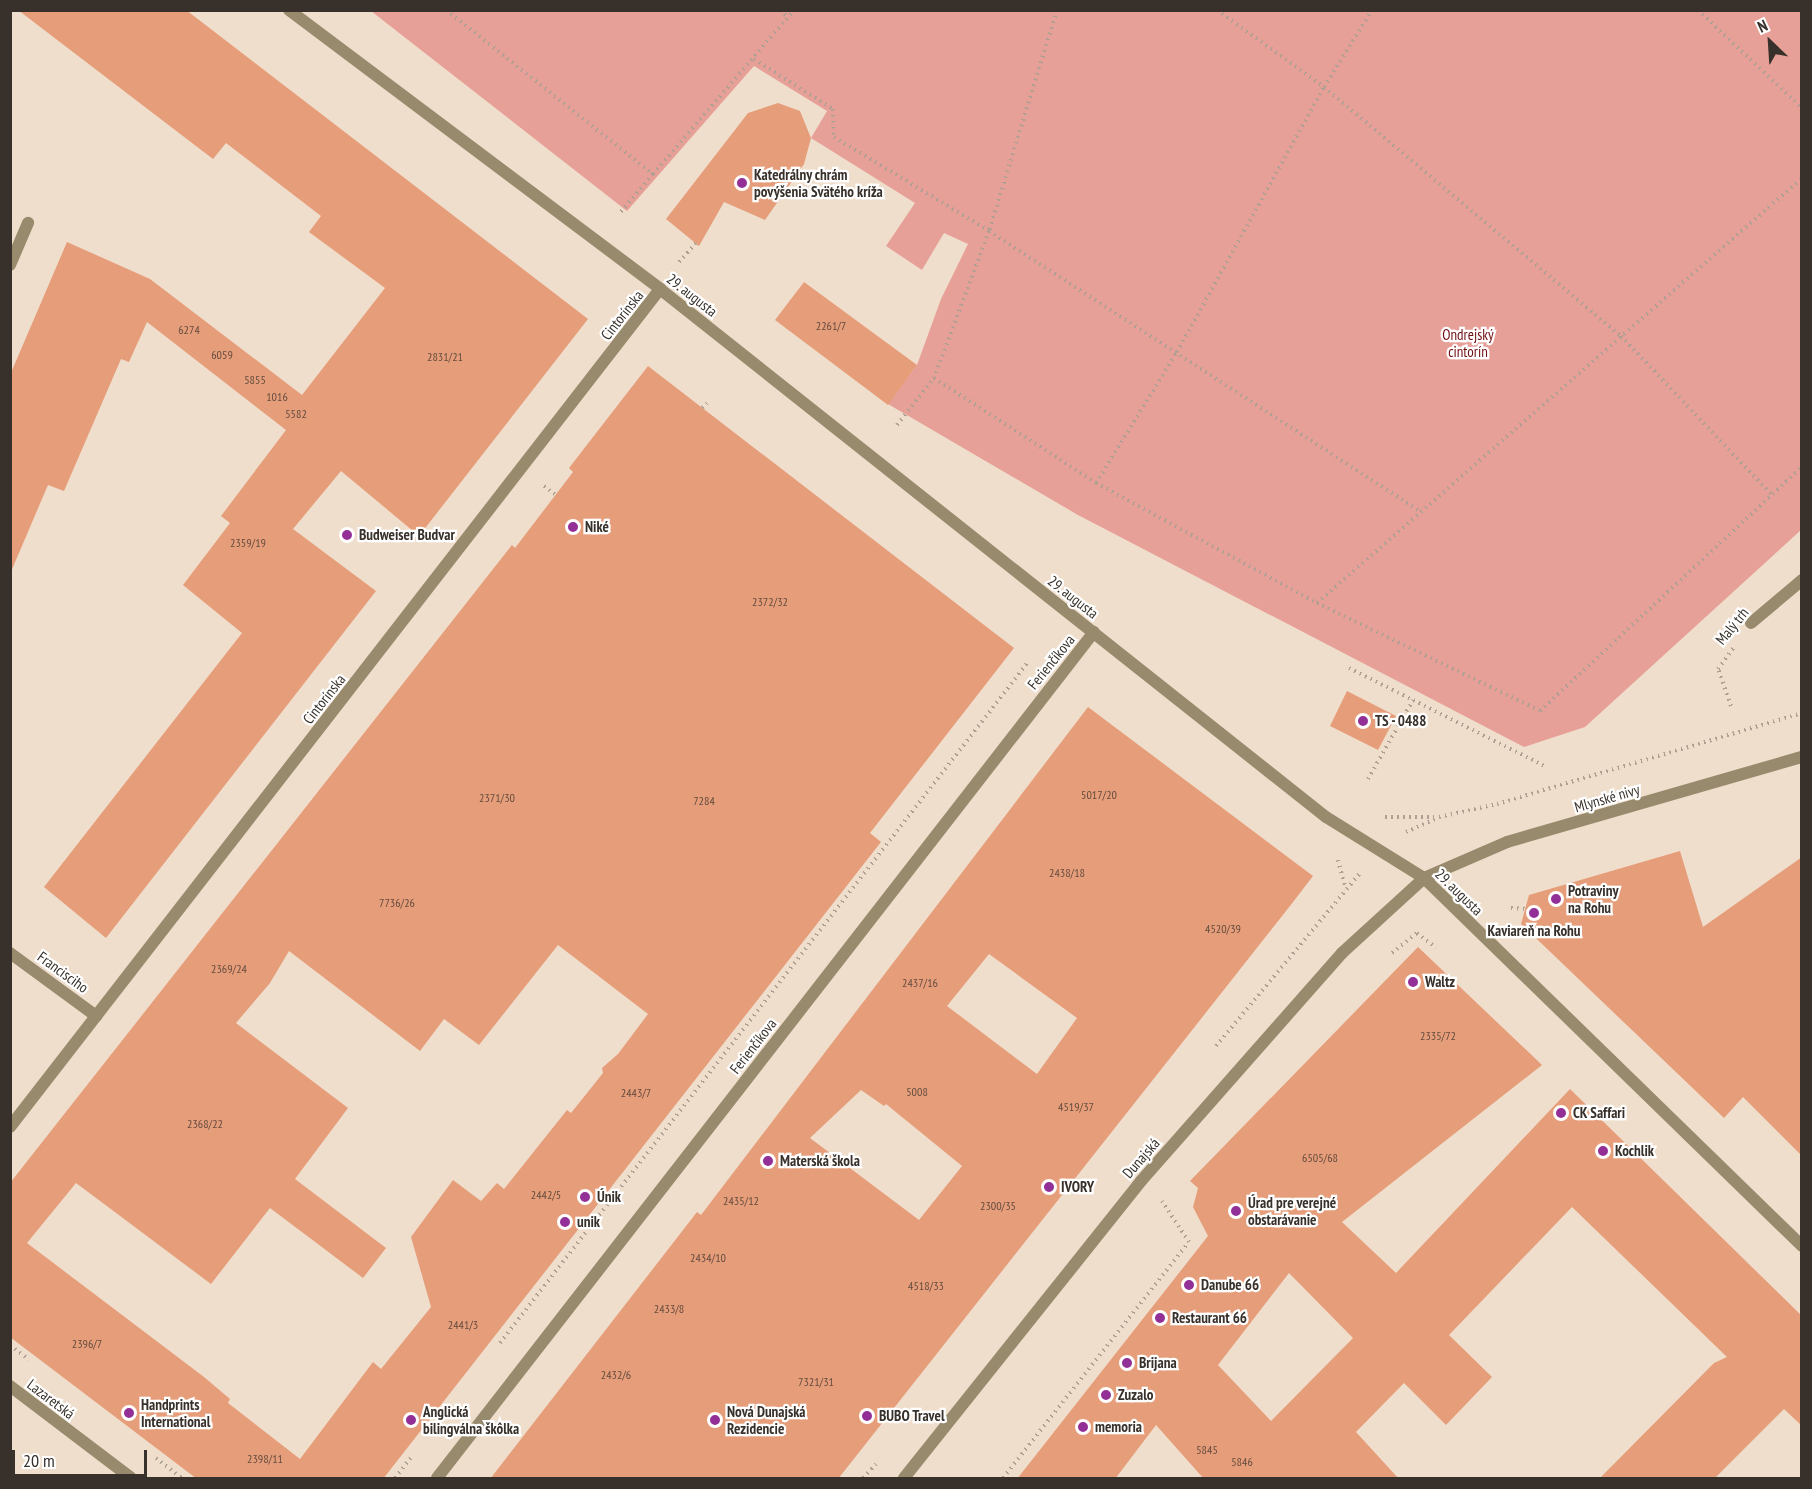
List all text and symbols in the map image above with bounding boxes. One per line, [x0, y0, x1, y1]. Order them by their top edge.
north arrow [1740, 12, 1800, 72]
text: N [1754, 15, 1771, 37]
place label: Katedrálny chrám povýšenia Svätého kríža [754, 165, 883, 200]
marker: Katedrálny chrám povýšenia Svätého kríža [735, 176, 749, 190]
street label: 29. augusta [663, 269, 721, 321]
street label: Cintorínska [597, 287, 647, 343]
house number: 2261/7 [816, 319, 846, 333]
house number: 6274 [178, 323, 200, 337]
park label: Ondrejský cintorín [1442, 325, 1494, 360]
house number: 6059 [211, 348, 233, 362]
house number: 2831/21 [427, 350, 463, 364]
house number: 5855 [244, 373, 266, 387]
house number: 1016 [266, 390, 288, 404]
house number: 5582 [285, 407, 307, 421]
place label: Niké [585, 518, 609, 536]
marker: Niké [566, 520, 580, 534]
place label: Budweiser Budvar [359, 526, 455, 544]
marker: Budweiser Budvar [340, 528, 354, 542]
house number: 2359/19 [230, 536, 266, 550]
street label: 29. augusta [1044, 571, 1102, 623]
house number: 2372/32 [752, 595, 788, 609]
street label: Malý trh [1712, 604, 1752, 648]
street label: Ferienčíkova [1024, 631, 1078, 693]
street label: Cintorínska [299, 671, 349, 727]
place label: TS - 0488 [1375, 712, 1428, 730]
marker: TS - 0488 [1356, 714, 1370, 728]
street label: Mlynské nivy [1572, 780, 1642, 816]
house number: 5017/20 [1081, 788, 1117, 802]
house number: 2371/30 [479, 791, 515, 805]
house number: 7284 [693, 794, 715, 808]
street label: 29. augusta [1431, 865, 1487, 919]
house number: 2438/18 [1049, 866, 1085, 880]
place label: Potraviny na Rohu [1568, 881, 1618, 916]
marker: Potraviny na Rohu [1549, 892, 1563, 906]
house number: 7736/26 [379, 896, 415, 910]
marker: Kaviareň na Rohu [1527, 906, 1541, 920]
house number: 4520/39 [1205, 922, 1241, 936]
place label: Kaviareň na Rohu [1488, 922, 1580, 940]
street label: Francisciho [34, 948, 92, 996]
house number: 2369/24 [211, 962, 247, 976]
place label: Waltz [1425, 973, 1455, 991]
marker: Waltz [1406, 975, 1420, 989]
house number: 2437/16 [902, 976, 938, 990]
street label: Ferienčíkova [726, 1015, 780, 1077]
house number: 2335/72 [1420, 1029, 1456, 1043]
house number: 5008 [906, 1085, 928, 1099]
house number: 2443/7 [621, 1086, 651, 1100]
house number: 4519/37 [1058, 1100, 1094, 1114]
place label: CK Saffari [1573, 1104, 1625, 1122]
marker: CK Saffari [1554, 1106, 1568, 1120]
house number: 2368/22 [187, 1117, 223, 1131]
street label: Dunajská [1119, 1134, 1163, 1182]
place label: Kochlik [1615, 1142, 1654, 1160]
marker: Kochlik [1596, 1144, 1610, 1158]
house number: 6505/68 [1302, 1151, 1338, 1165]
place label: Materská škola [780, 1152, 860, 1170]
marker: Materská škola [761, 1154, 775, 1168]
place label: IVORY [1061, 1178, 1094, 1196]
marker: IVORY [1042, 1180, 1056, 1194]
house number: 2442/5 [531, 1188, 561, 1202]
place label: Únik [597, 1188, 621, 1206]
marker: Únik [578, 1190, 592, 1204]
place label: Úrad pre verejné obstarávanie [1248, 1193, 1336, 1228]
house number: 2435/12 [723, 1194, 759, 1208]
house number: 2300/35 [980, 1199, 1016, 1213]
marker: Úrad pre verejné obstarávanie [1229, 1204, 1243, 1218]
place label: unik [577, 1213, 600, 1231]
marker: unik [558, 1215, 572, 1229]
house number: 2434/10 [690, 1251, 726, 1265]
place label: Danube 66 [1201, 1276, 1259, 1294]
marker: Danube 66 [1182, 1278, 1196, 1292]
house number: 4518/33 [908, 1279, 944, 1293]
house number: 2433/8 [654, 1302, 684, 1316]
place label: Restaurant 66 [1172, 1309, 1247, 1327]
marker: Restaurant 66 [1153, 1311, 1167, 1325]
house number: 2441/3 [448, 1318, 478, 1332]
house number: 2396/7 [72, 1337, 102, 1351]
place label: Brijana [1139, 1354, 1177, 1372]
marker: Brijana [1120, 1356, 1134, 1370]
house number: 2432/6 [601, 1368, 631, 1382]
street label: Lazaretská [24, 1375, 78, 1423]
house number: 7321/31 [798, 1375, 834, 1389]
place label: Zuzalo [1118, 1386, 1154, 1404]
marker: Zuzalo [1099, 1388, 1113, 1402]
place label: Handprints International [141, 1395, 210, 1430]
place label: Anglická bilingválna škôlka [423, 1402, 519, 1437]
place label: Nová Dunajská Rezidencie [727, 1402, 806, 1437]
marker: Handprints International [122, 1406, 136, 1420]
place label: BUBO Travel [879, 1407, 945, 1425]
marker: BUBO Travel [860, 1409, 874, 1423]
marker: Anglická bilingválna škôlka [404, 1413, 418, 1427]
marker: Nová Dunajská Rezidencie [708, 1413, 722, 1427]
place label: memoria [1095, 1418, 1142, 1436]
marker: memoria [1076, 1420, 1090, 1434]
scale bar [15, 1438, 150, 1476]
house number: 5845 [1196, 1443, 1218, 1457]
text: 20 m [23, 1449, 55, 1472]
house number: 2398/11 [247, 1452, 283, 1466]
house number: 5846 [1231, 1455, 1253, 1469]

